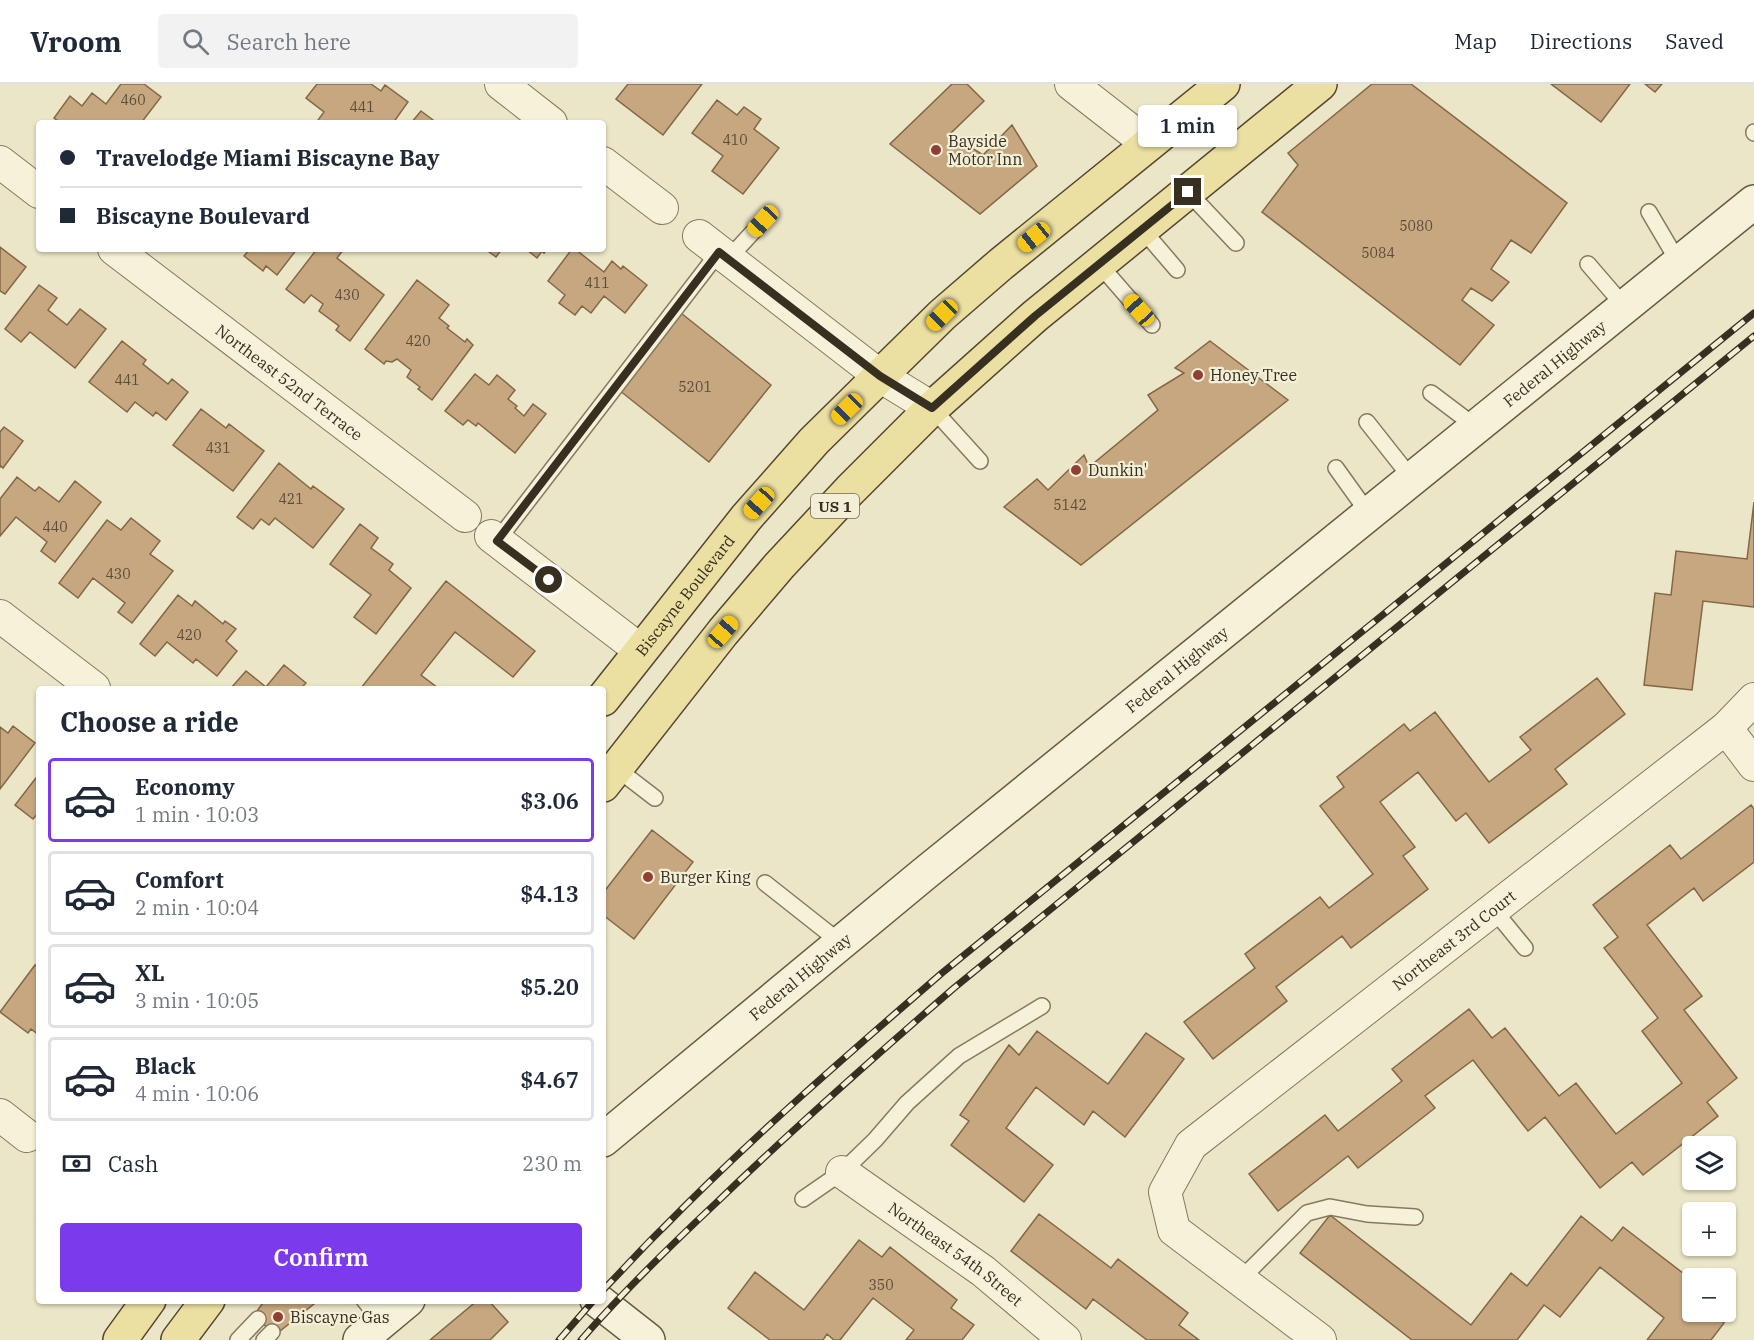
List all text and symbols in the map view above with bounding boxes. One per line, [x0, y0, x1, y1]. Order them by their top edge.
search box [158, 14, 578, 68]
text: Vroom [30, 23, 122, 60]
icon: search [179, 25, 212, 58]
text: Search here [227, 27, 351, 56]
text: Map [1454, 27, 1497, 55]
text: Directions [1530, 27, 1632, 55]
text: Saved [1665, 27, 1724, 55]
house number: 460 [120, 91, 146, 109]
house number: 441 [349, 98, 375, 116]
callout: 1 min [1138, 105, 1238, 147]
text: 1 min [1160, 112, 1215, 139]
house number: 410 [722, 131, 748, 149]
place label: Bayside Motor Inn [948, 131, 1022, 169]
text: Travelodge Miami Biscayne Bay [96, 143, 440, 172]
marker: Bayside Motor Inn [929, 143, 943, 157]
route end [1174, 178, 1201, 205]
text: Biscayne Boulevard [96, 201, 310, 230]
car [744, 202, 782, 240]
house number: 5080 [1399, 217, 1433, 235]
car [1014, 219, 1054, 255]
house number: 5084 [1361, 244, 1395, 262]
house number: 411 [584, 274, 610, 292]
house number: 430 [334, 286, 360, 304]
car [1120, 291, 1158, 329]
car [923, 296, 961, 334]
street label: Federal Highway [1499, 316, 1610, 411]
street label: Northeast 52nd Terrace [212, 320, 367, 445]
house number: 420 [405, 332, 431, 350]
place label: Honey Tree [1210, 365, 1297, 385]
marker: Honey Tree [1191, 368, 1205, 382]
house number: 441 [114, 371, 140, 389]
house number: 5201 [678, 378, 712, 396]
car [828, 390, 866, 428]
house number: 431 [205, 439, 231, 457]
place label: Dunkin' [1088, 460, 1147, 480]
marker: Dunkin' [1069, 463, 1083, 477]
car [740, 484, 778, 522]
house number: 421 [278, 490, 304, 508]
road number: US 1 [811, 494, 859, 518]
house number: 5142 [1053, 496, 1087, 514]
house number: 440 [42, 518, 68, 536]
street label: Biscayne Boulevard [631, 531, 739, 660]
house number: 430 [105, 565, 131, 583]
route start [535, 566, 562, 593]
car [704, 613, 742, 651]
street label: Federal Highway [1121, 622, 1232, 717]
house number: 420 [176, 626, 202, 644]
text: Choose a ride [60, 704, 239, 739]
text: Economy [135, 772, 235, 801]
icon: car [63, 773, 117, 827]
text: $3.06 [520, 786, 579, 815]
text: 1 min · 10:03 [135, 801, 259, 828]
text: Comfort [135, 865, 224, 894]
icon: car [63, 866, 117, 920]
place label: Burger King [660, 867, 751, 887]
marker: Burger King [641, 870, 655, 884]
text: $4.13 [520, 879, 579, 908]
street label: Northeast 3rd Court [1388, 885, 1520, 994]
text: 2 min · 10:04 [135, 894, 259, 921]
street label: Federal Highway [745, 928, 856, 1025]
text: XL [135, 958, 165, 987]
icon: car [63, 959, 117, 1013]
text: $5.20 [520, 972, 579, 1001]
text: 3 min · 10:05 [135, 987, 259, 1014]
text: Black [135, 1051, 196, 1080]
icon: car [63, 1052, 117, 1106]
text: $4.67 [520, 1065, 579, 1094]
text: 4 min · 10:06 [135, 1080, 259, 1107]
map controls [1682, 1136, 1736, 1322]
button: layers [1682, 1136, 1736, 1190]
icon: cash [60, 1147, 93, 1180]
text: Cash [108, 1149, 159, 1178]
text: 230 m [522, 1150, 582, 1177]
street label: Northeast 54th Street [884, 1198, 1027, 1310]
button: + [1682, 1202, 1736, 1256]
button: Confirm [60, 1223, 582, 1292]
button: − [1682, 1268, 1736, 1322]
house number: 350 [868, 1276, 894, 1294]
place label: Biscayne Gas [290, 1307, 390, 1327]
marker: Biscayne Gas [271, 1310, 285, 1324]

